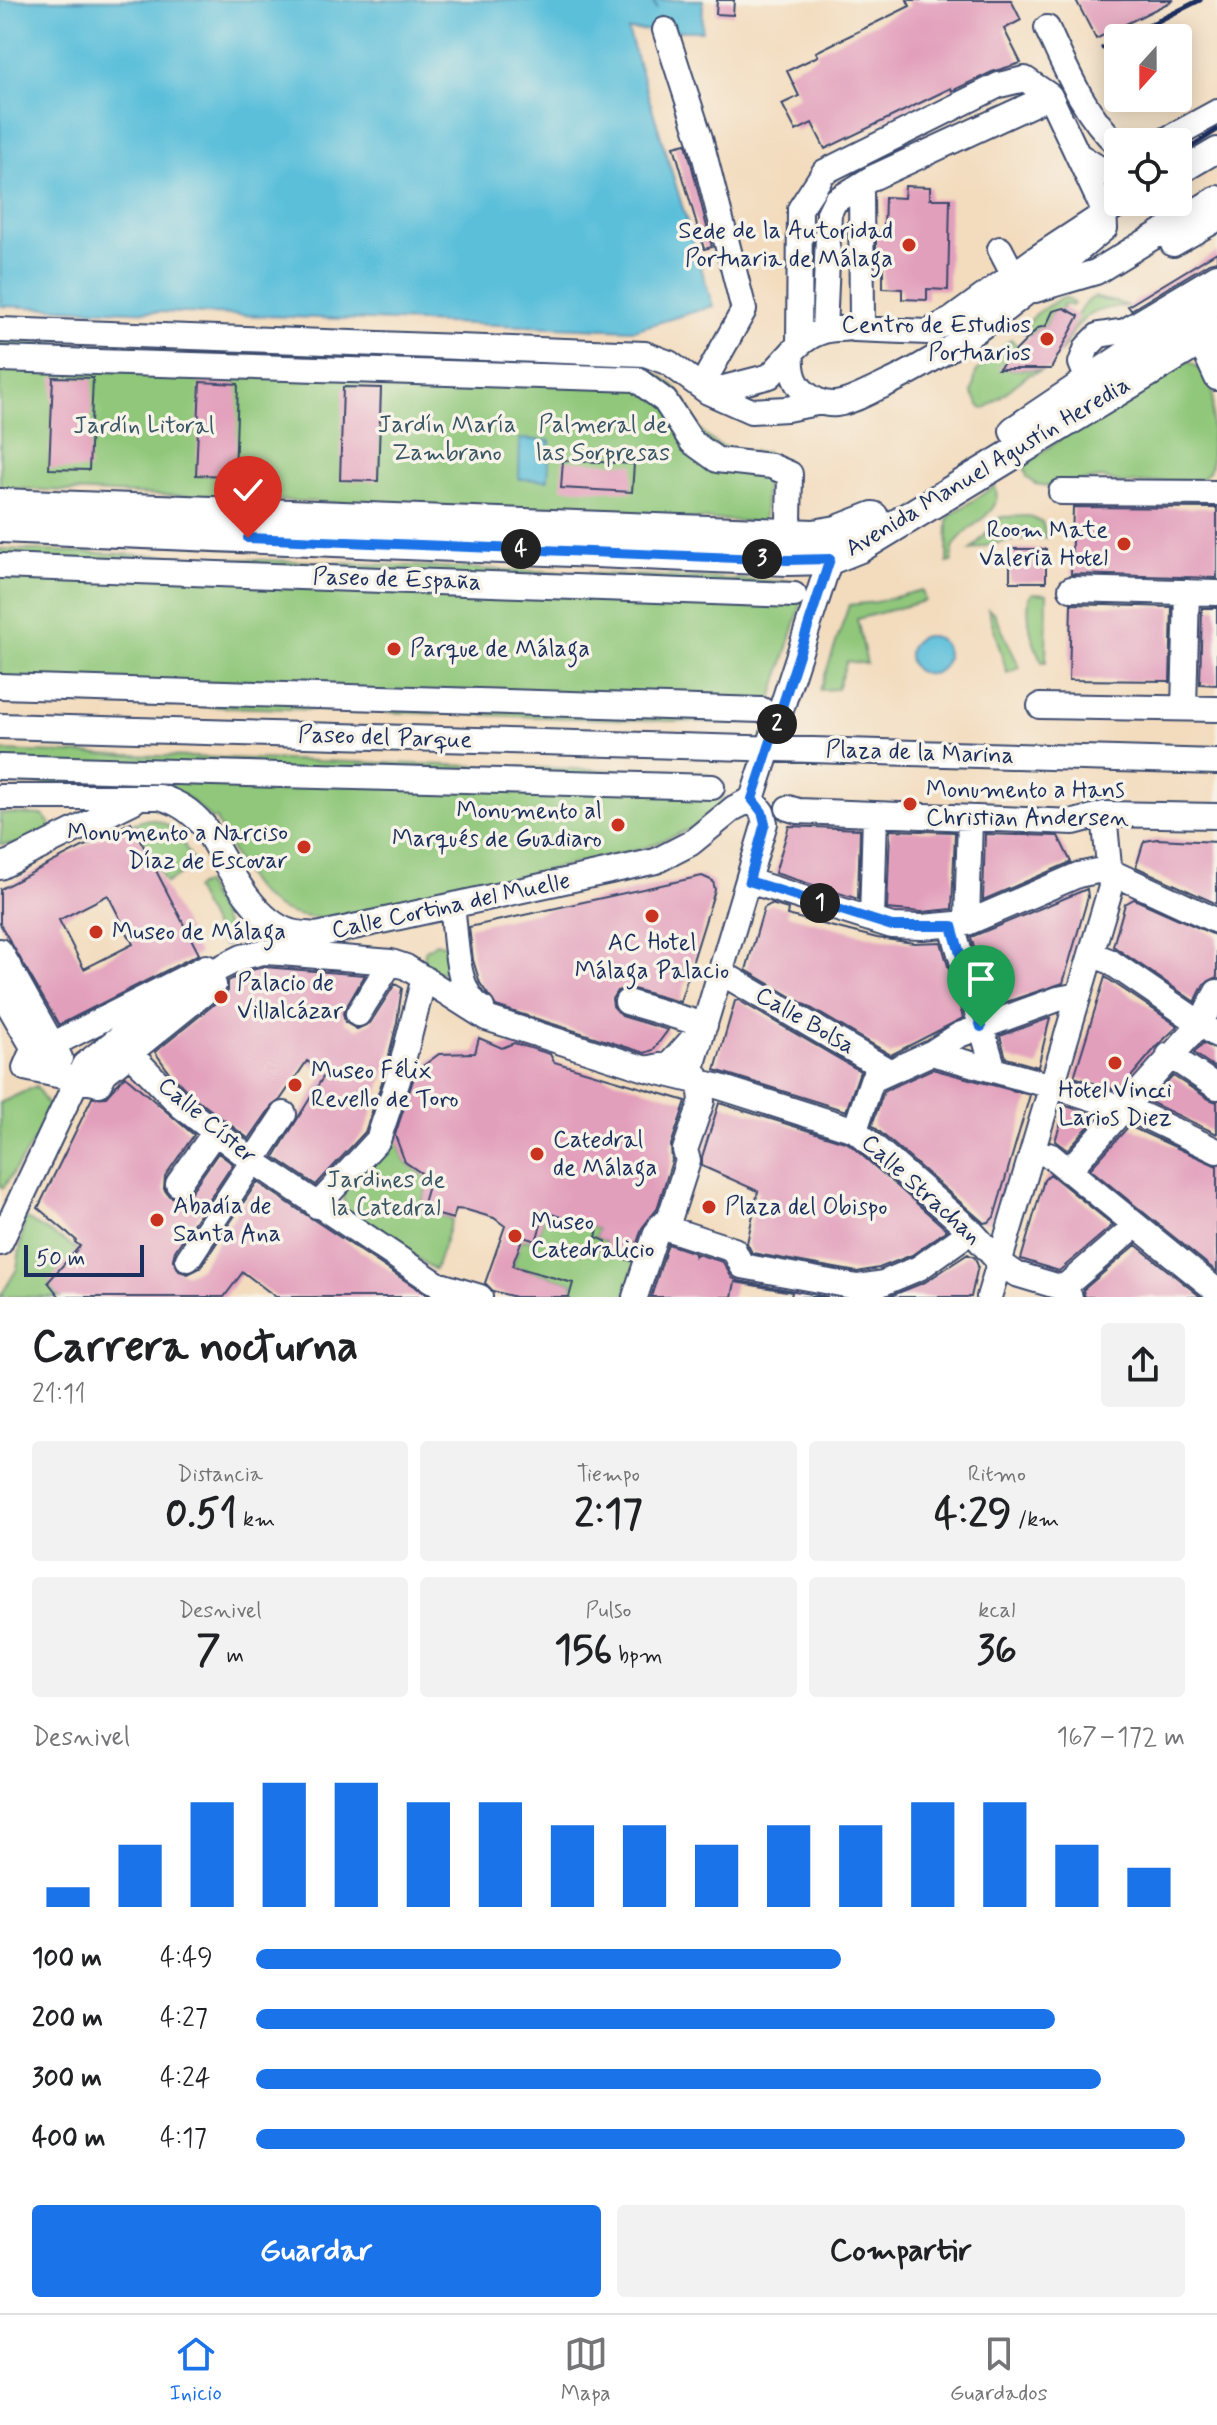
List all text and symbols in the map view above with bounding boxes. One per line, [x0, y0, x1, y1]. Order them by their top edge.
north arrow [1104, 24, 1192, 112]
map controls [1104, 24, 1192, 216]
button: locate [1104, 128, 1192, 216]
place label: Sede de la Autoridad Portuaria de Málaga [678, 216, 893, 278]
marker: Sede de la Autoridad Portuaria de Málaga [900, 236, 918, 254]
place label: Centro de Estudios Portuarios [842, 310, 1031, 369]
marker: Centro de Estudios Portuarios [1038, 330, 1056, 348]
street label: Avenida Manuel Agustín Heredia [840, 370, 1136, 564]
park label: Jardín María Zambrano [378, 410, 516, 469]
park label: Palmeral de las Sorpresas [536, 410, 670, 469]
park label: Jardín Litoral [73, 411, 215, 442]
pin [214, 456, 282, 538]
icon: check [226, 468, 270, 512]
place label: Room Mate Valeria Hotel [979, 515, 1108, 574]
pin: 4 [501, 529, 541, 569]
text: 4 [515, 535, 527, 563]
marker: Room Mate Valeria Hotel [1115, 535, 1133, 553]
pin: 3 [742, 539, 782, 579]
text: 3 [757, 545, 767, 573]
street label: Paseo de España [312, 562, 482, 598]
place label: Parque de Málaga [410, 634, 590, 668]
marker: Parque de Málaga [385, 640, 403, 658]
pin: 2 [757, 704, 797, 744]
text: 2 [772, 710, 782, 738]
street label: Paseo del Parque [298, 719, 473, 757]
street label: Plaza de la Marina [825, 734, 1015, 772]
place label: Monumento a Hans Christian Andersen [926, 775, 1129, 834]
marker: Monumento a Hans Christian Andersen [901, 795, 919, 813]
place label: Monumento al Marqués de Guadiaro [392, 796, 602, 855]
marker: Monumento al Marqués de Guadiaro [609, 816, 627, 834]
place label: Monumento a Narciso Díaz de Escovar [67, 818, 288, 877]
marker: Monumento a Narciso Díaz de Escovar [295, 838, 313, 856]
street label: Calle Cortina del Muelle [329, 866, 573, 946]
pin: 1 [800, 883, 840, 923]
text: 1 [815, 889, 825, 917]
marker: AC Hotel Málaga Palacio [643, 907, 661, 925]
place label: Museo de Málaga [112, 917, 286, 951]
marker: Museo de Málaga [87, 923, 105, 941]
place label: AC Hotel Málaga Palacio [575, 928, 729, 990]
pin [947, 945, 1015, 1027]
icon: arrive [959, 957, 1003, 1001]
place label: Palacio de Villalcázar [237, 968, 343, 1027]
street label: Calle Bolsa [750, 980, 860, 1062]
marker: Palacio de Villalcázar [212, 988, 230, 1006]
marker: Hotel Vincci Larios Diez [1106, 1054, 1124, 1072]
place label: Museo Félix Revello de Toro [311, 1056, 459, 1115]
street label: Calle Císter [151, 1070, 263, 1172]
place label: Hotel Vincci Larios Diez [1058, 1075, 1172, 1134]
marker: Museo Félix Revello de Toro [286, 1076, 304, 1094]
place label: Catedral de Málaga [553, 1125, 657, 1187]
street label: Calle Strachan [854, 1128, 988, 1252]
marker: Catedral de Málaga [528, 1145, 546, 1163]
park label: Jardines de la Catedral [327, 1165, 446, 1224]
place label: Abadía de Santa Ana [173, 1191, 281, 1250]
place label: Plaza del Obispo [725, 1192, 888, 1223]
marker: Plaza del Obispo [700, 1198, 718, 1216]
place label: Museo Catedralicio [531, 1207, 655, 1266]
marker: Abadía de Santa Ana [148, 1211, 166, 1229]
marker: Museo Catedralicio [506, 1227, 524, 1245]
scale bar [24, 1241, 144, 1277]
text: 50 m [36, 1245, 85, 1273]
text: Carrera nocturna [32, 1319, 358, 1377]
button: share [1101, 1323, 1185, 1407]
text: 21:11 [32, 1378, 86, 1412]
text: Distancia [177, 1461, 263, 1489]
text: Tiempo [577, 1461, 640, 1489]
text: Ritmo [968, 1461, 1026, 1489]
text: 0.51 [165, 1489, 237, 1541]
text: 2:17 [574, 1489, 643, 1541]
text: 4:29 [934, 1489, 1012, 1541]
text: km [237, 1506, 275, 1534]
text: /km [1012, 1506, 1059, 1534]
text: Desnivel [179, 1597, 262, 1625]
text: Pulso [585, 1597, 632, 1625]
text: kcal [978, 1597, 1015, 1625]
text: 7 [196, 1625, 221, 1677]
text: 156 [554, 1625, 612, 1677]
text: 36 [977, 1625, 1017, 1677]
text: m [221, 1642, 244, 1670]
text: bpm [612, 1642, 663, 1670]
text: Desnivel [32, 1721, 130, 1755]
text: 167–172 m [1057, 1721, 1185, 1755]
text: 100 m [32, 1942, 102, 1976]
text: 4:49 [160, 1942, 213, 1976]
text: 200 m [32, 2002, 103, 2036]
text: 4:27 [160, 2002, 208, 2036]
text: 300 m [32, 2062, 102, 2096]
text: 4:24 [160, 2062, 211, 2096]
text: 400 m [32, 2122, 105, 2156]
text: 4:17 [160, 2122, 207, 2156]
button: Guardar [32, 2205, 601, 2297]
button: Compartir [617, 2205, 1185, 2297]
tab: Inicio [169, 2332, 222, 2408]
tab: Mapa [561, 2332, 611, 2408]
tab: Guardados [950, 2332, 1048, 2408]

